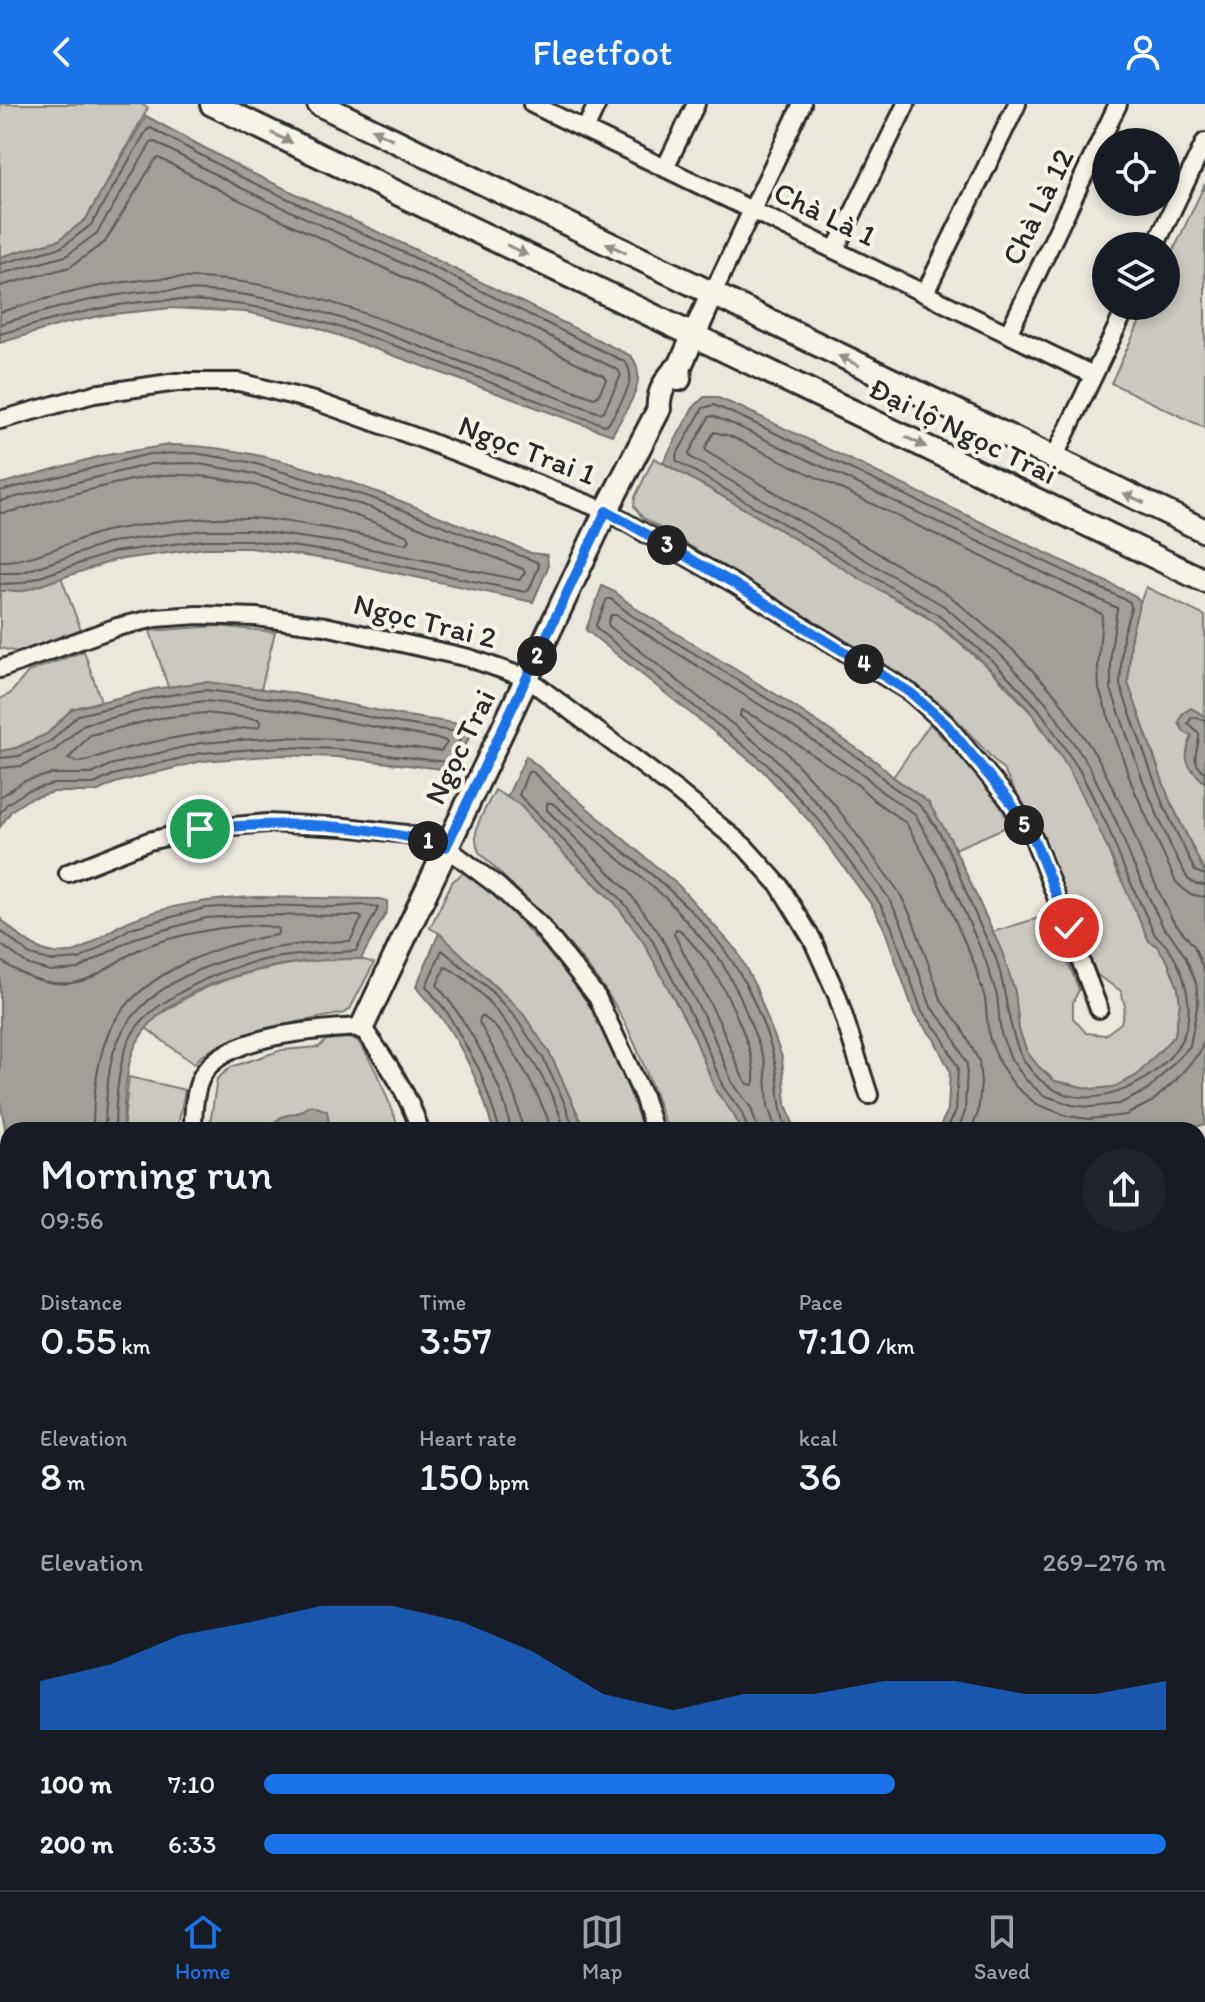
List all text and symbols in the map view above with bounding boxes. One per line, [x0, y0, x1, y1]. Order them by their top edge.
icon: back [40, 30, 84, 74]
icon: person [1121, 30, 1165, 74]
text: Fleetfoot [532, 31, 673, 74]
one-way arrow [370, 127, 393, 141]
map controls [1092, 128, 1180, 320]
button: locate [1092, 128, 1180, 216]
one-way arrow [270, 131, 294, 145]
street label: Chà Là 12 [994, 142, 1082, 271]
street label: Chà Là 1 [768, 173, 882, 254]
button: layers [1092, 232, 1180, 320]
one-way arrow [604, 241, 627, 255]
one-way arrow [505, 243, 528, 257]
one-way arrow [838, 354, 861, 368]
street label: Đại lộ Ngọc Trai [863, 369, 1063, 492]
street label: Ngọc Trai 1 [453, 406, 601, 493]
one-way arrow [905, 435, 928, 449]
one-way arrow [1123, 491, 1146, 505]
pin: 3 [647, 525, 687, 565]
text: 3 [661, 531, 673, 558]
street label: Ngọc Trai 2 [350, 585, 501, 656]
pin: 2 [517, 636, 557, 676]
text: 2 [531, 642, 543, 669]
pin: 4 [844, 644, 884, 684]
text: 4 [857, 650, 871, 677]
street label: Ngọc Trai [416, 683, 503, 810]
pin [166, 795, 234, 863]
pin: 5 [1004, 805, 1044, 845]
icon: arrive [178, 807, 222, 851]
text: 5 [1018, 811, 1030, 838]
pin: 1 [408, 821, 448, 861]
text: 1 [423, 827, 433, 854]
pin [1035, 894, 1103, 962]
icon: check [1047, 906, 1091, 950]
text: Morning run [40, 1147, 273, 1200]
button: share [1082, 1148, 1166, 1232]
text: 09:56 [40, 1204, 103, 1236]
text: Distance [40, 1289, 122, 1316]
text: Time [419, 1289, 466, 1316]
text: Pace [799, 1289, 843, 1316]
text: 0.55 [40, 1316, 116, 1364]
text: 3:57 [419, 1316, 492, 1364]
text: 7:10 [799, 1316, 872, 1364]
text: km [116, 1333, 151, 1360]
text: /km [872, 1333, 915, 1360]
text: Elevation [40, 1425, 127, 1452]
text: Heart rate [419, 1425, 517, 1452]
text: kcal [799, 1425, 838, 1452]
text: 8 [40, 1452, 62, 1500]
text: 150 [419, 1452, 484, 1500]
text: 36 [799, 1452, 842, 1500]
text: m [62, 1469, 85, 1496]
text: bpm [484, 1469, 529, 1496]
text: Elevation [40, 1546, 143, 1578]
text: 269–276 m [1042, 1546, 1166, 1578]
text: 100 m [40, 1768, 112, 1800]
text: 7:10 [168, 1768, 215, 1800]
text: 200 m [40, 1828, 113, 1860]
text: 6:33 [168, 1828, 216, 1860]
tab: Home [175, 1910, 230, 1985]
tab: Map [580, 1910, 624, 1985]
tab: Saved [974, 1910, 1030, 1985]

